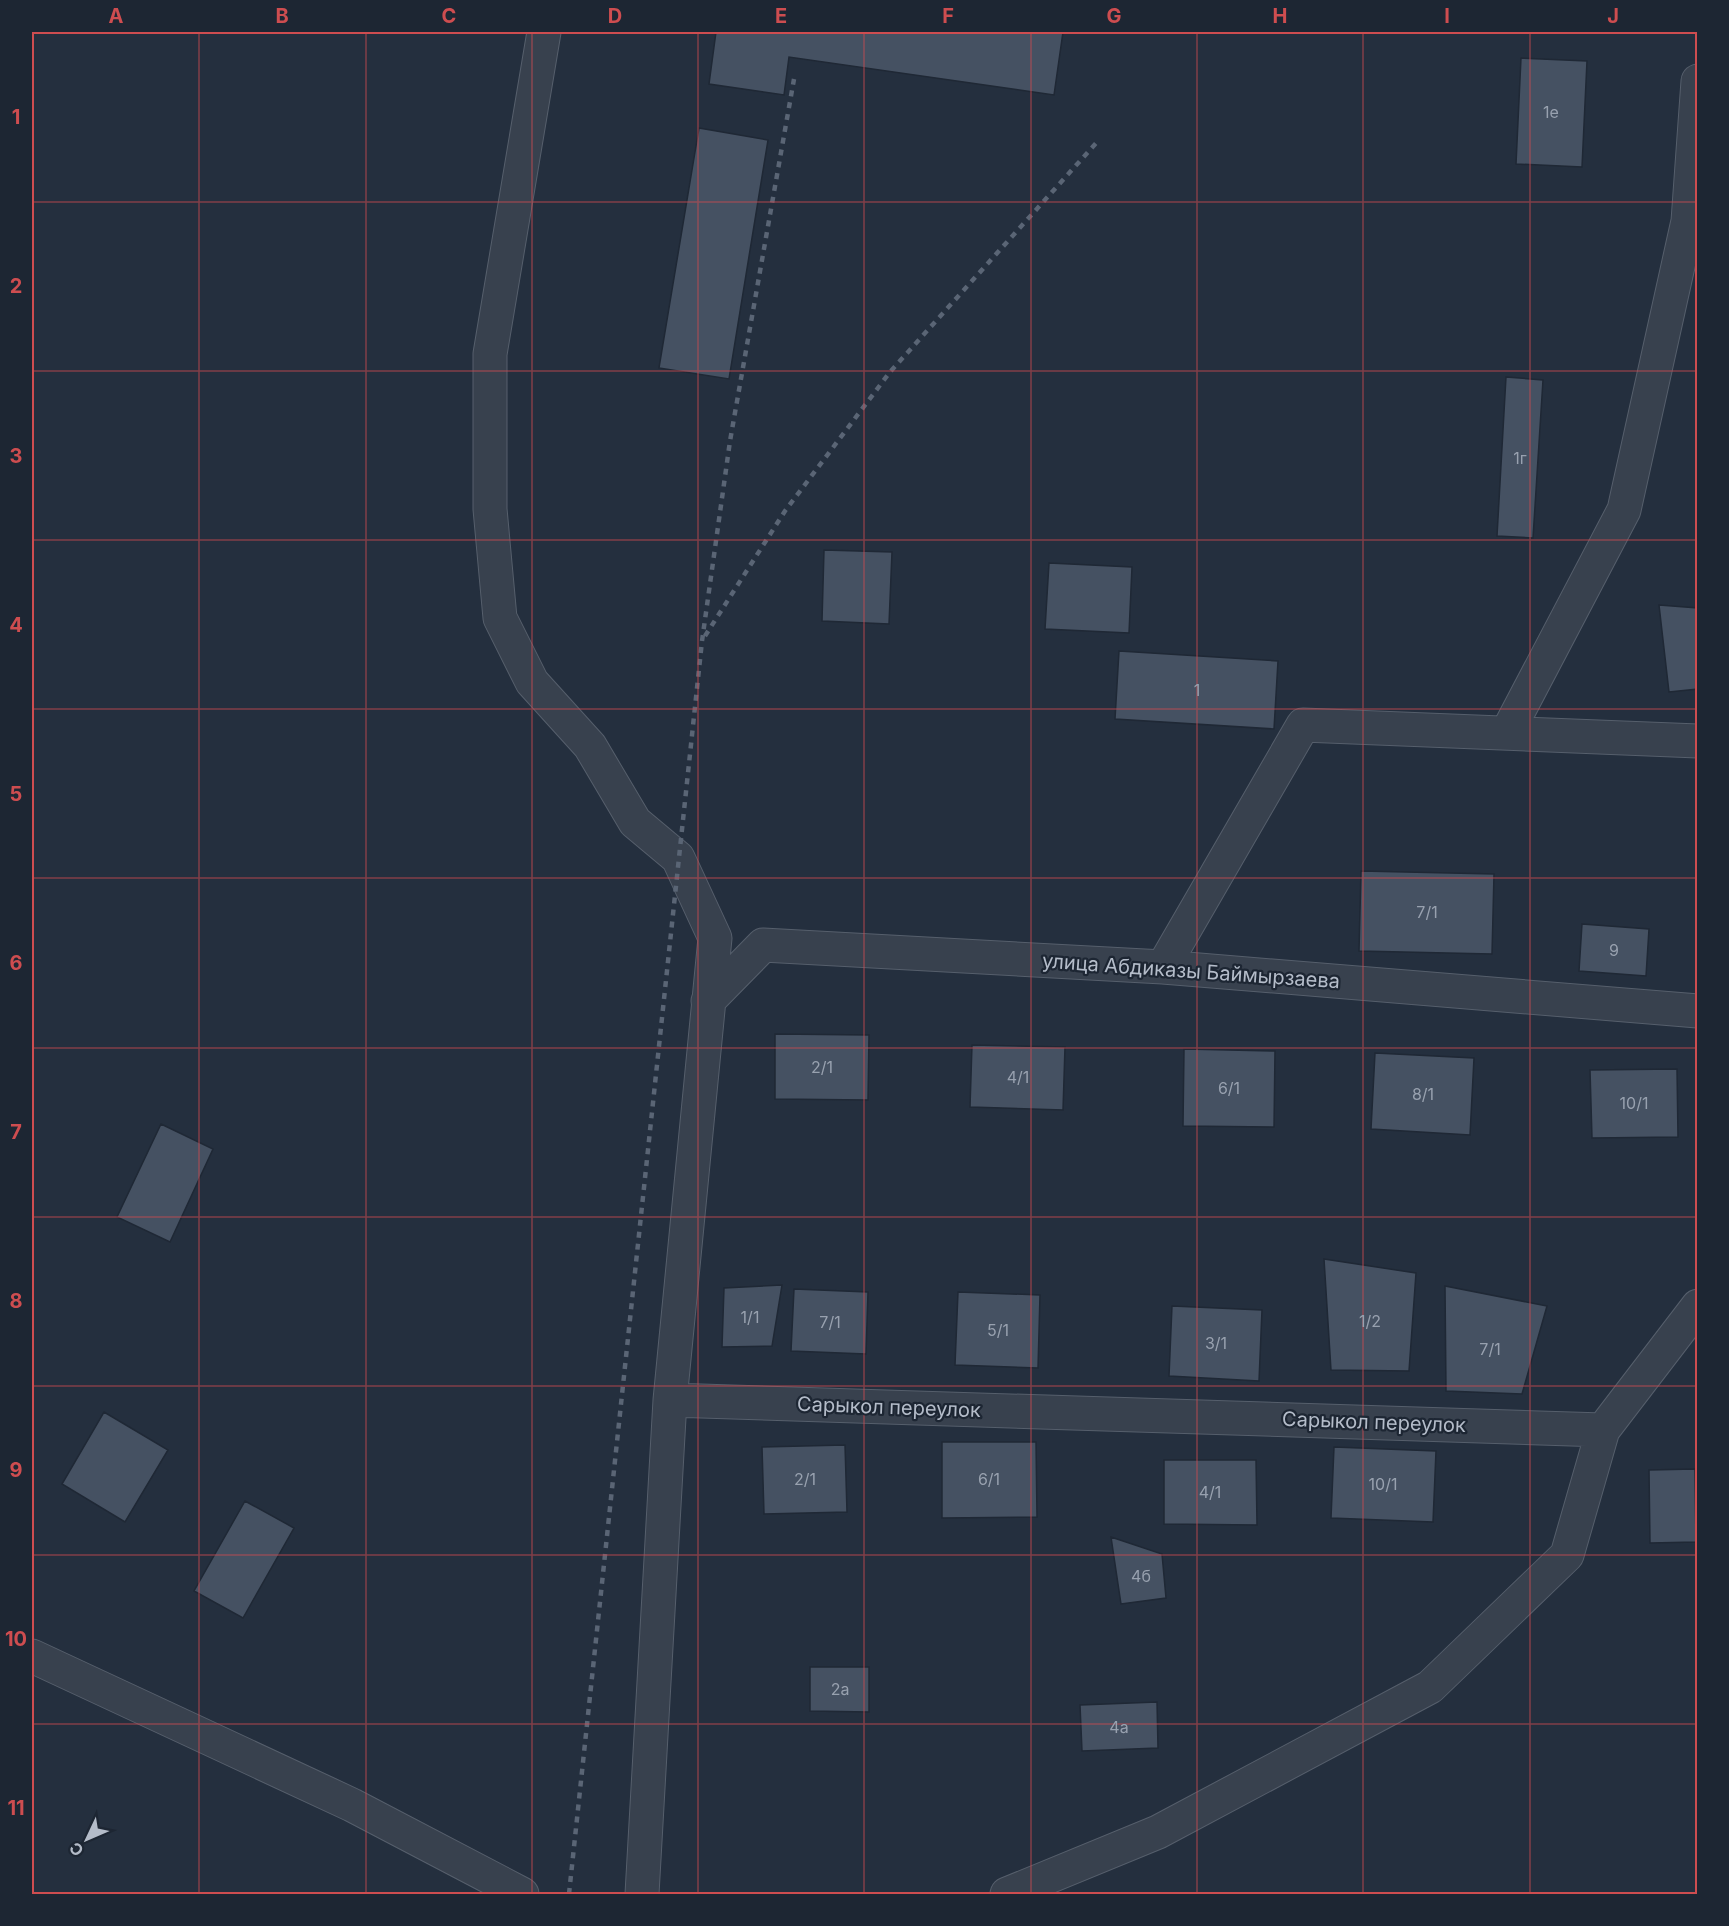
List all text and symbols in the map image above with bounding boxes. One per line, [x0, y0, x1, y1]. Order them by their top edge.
text: A [109, 4, 124, 28]
text: B [275, 4, 289, 28]
text: C [442, 4, 456, 28]
text: D [608, 4, 622, 28]
text: E [775, 4, 787, 28]
text: F [942, 4, 954, 28]
text: G [1106, 4, 1122, 28]
text: H [1273, 4, 1287, 28]
text: I [1444, 4, 1450, 28]
text: J [1607, 4, 1619, 28]
house number: 1е [1543, 102, 1559, 122]
text: 1 [12, 105, 20, 129]
text: 2 [10, 274, 22, 298]
text: 3 [10, 444, 22, 468]
house number: 1г [1513, 448, 1527, 468]
text: 4 [9, 613, 23, 637]
house number: 1 [1194, 680, 1200, 700]
text: 5 [10, 782, 22, 806]
house number: 7/1 [1416, 902, 1438, 922]
house number: 9 [1609, 940, 1619, 960]
street label: улица Абдиказы Баймырзаева [1041, 949, 1341, 993]
text: 6 [10, 951, 23, 975]
house number: 2/1 [811, 1057, 833, 1077]
house number: 4/1 [1007, 1067, 1029, 1087]
house number: 6/1 [1218, 1078, 1240, 1098]
house number: 8/1 [1412, 1084, 1434, 1104]
house number: 10/1 [1620, 1093, 1648, 1113]
text: 7 [10, 1120, 22, 1144]
text: 8 [9, 1289, 23, 1313]
house number: 1/1 [741, 1307, 759, 1327]
house number: 1/2 [1359, 1311, 1381, 1331]
house number: 7/1 [819, 1312, 841, 1332]
house number: 5/1 [987, 1320, 1009, 1340]
house number: 3/1 [1205, 1333, 1227, 1353]
house number: 7/1 [1479, 1339, 1501, 1359]
street label: Сарыкол переулок [797, 1392, 981, 1422]
street label: Сарыкол переулок [1282, 1407, 1466, 1437]
text: 9 [10, 1458, 23, 1482]
house number: 2/1 [794, 1469, 816, 1489]
house number: 6/1 [978, 1469, 1000, 1489]
house number: 10/1 [1369, 1474, 1397, 1494]
house number: 4/1 [1199, 1482, 1221, 1502]
house number: 4б [1131, 1566, 1151, 1586]
text: 10 [5, 1627, 27, 1651]
house number: 2а [831, 1679, 849, 1699]
house number: 4а [1109, 1717, 1129, 1737]
text: 11 [7, 1796, 25, 1820]
north arrow [57, 1809, 117, 1869]
text: С [65, 1838, 88, 1861]

